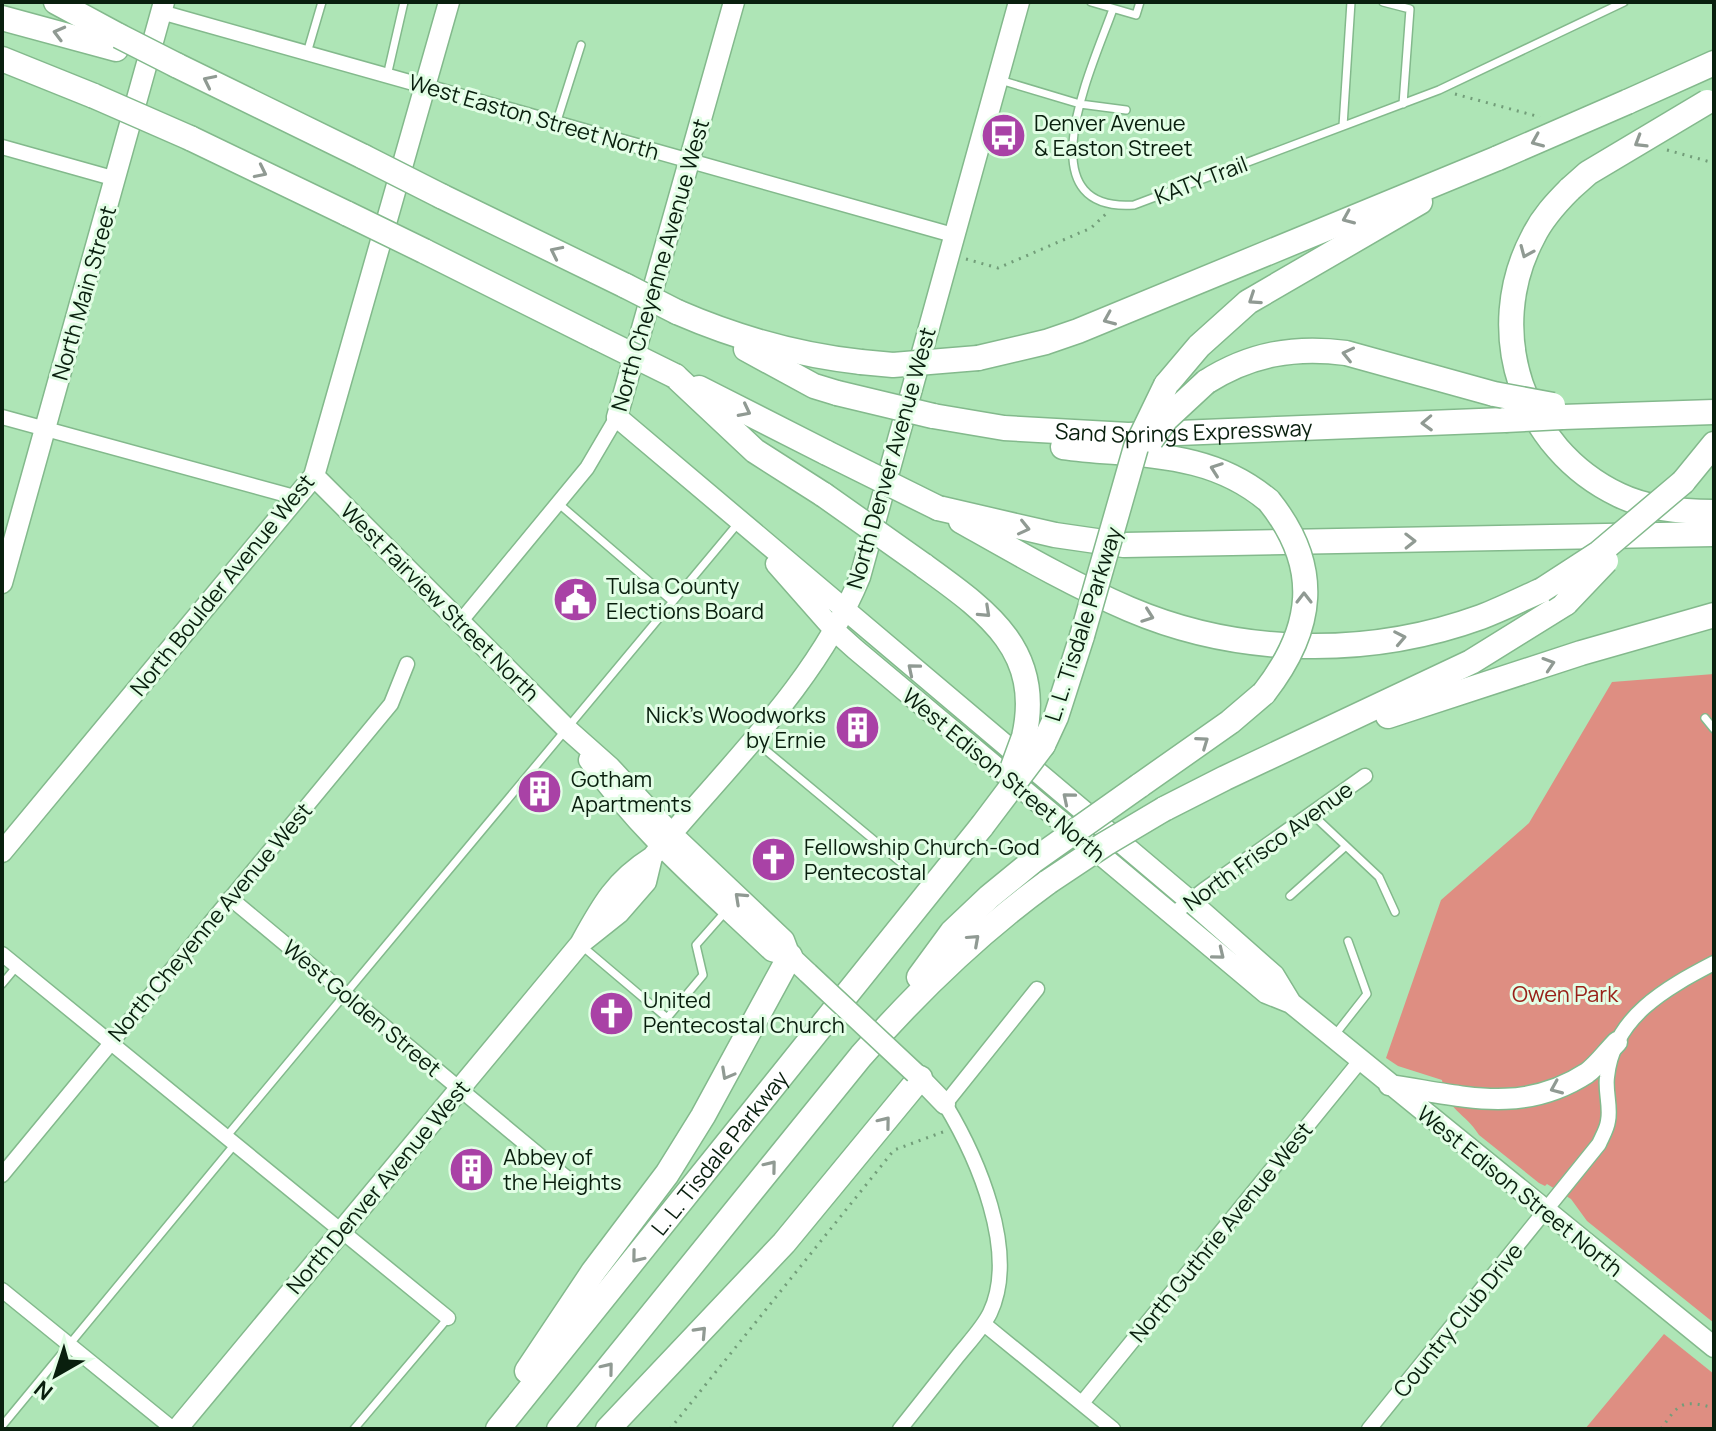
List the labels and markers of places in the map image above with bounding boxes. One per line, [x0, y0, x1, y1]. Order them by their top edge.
place label: Denver Avenue & Easton Street [1034, 108, 1193, 163]
bus stop icon: Denver Avenue & Easton Street [979, 112, 1027, 160]
place label: Tulsa County Elections Board [606, 571, 764, 626]
public building icon: Tulsa County Elections Board [551, 575, 599, 623]
place label: Nick's Woodworks by Ernie [646, 700, 826, 755]
building icon: Nick's Woodworks by Ernie [833, 704, 881, 752]
place label: Gotham Apartments [571, 764, 691, 819]
building icon: Gotham Apartments [516, 768, 564, 816]
place label: Fellowship Church-God Pentecostal [804, 832, 1040, 887]
church icon: Fellowship Church-God Pentecostal [749, 836, 797, 884]
place label: United Pentecostal Church [643, 985, 845, 1040]
church icon: United Pentecostal Church [588, 989, 636, 1037]
place label: Abbey of the Heights [503, 1142, 622, 1197]
building icon: Abbey of the Heights [448, 1146, 496, 1194]

